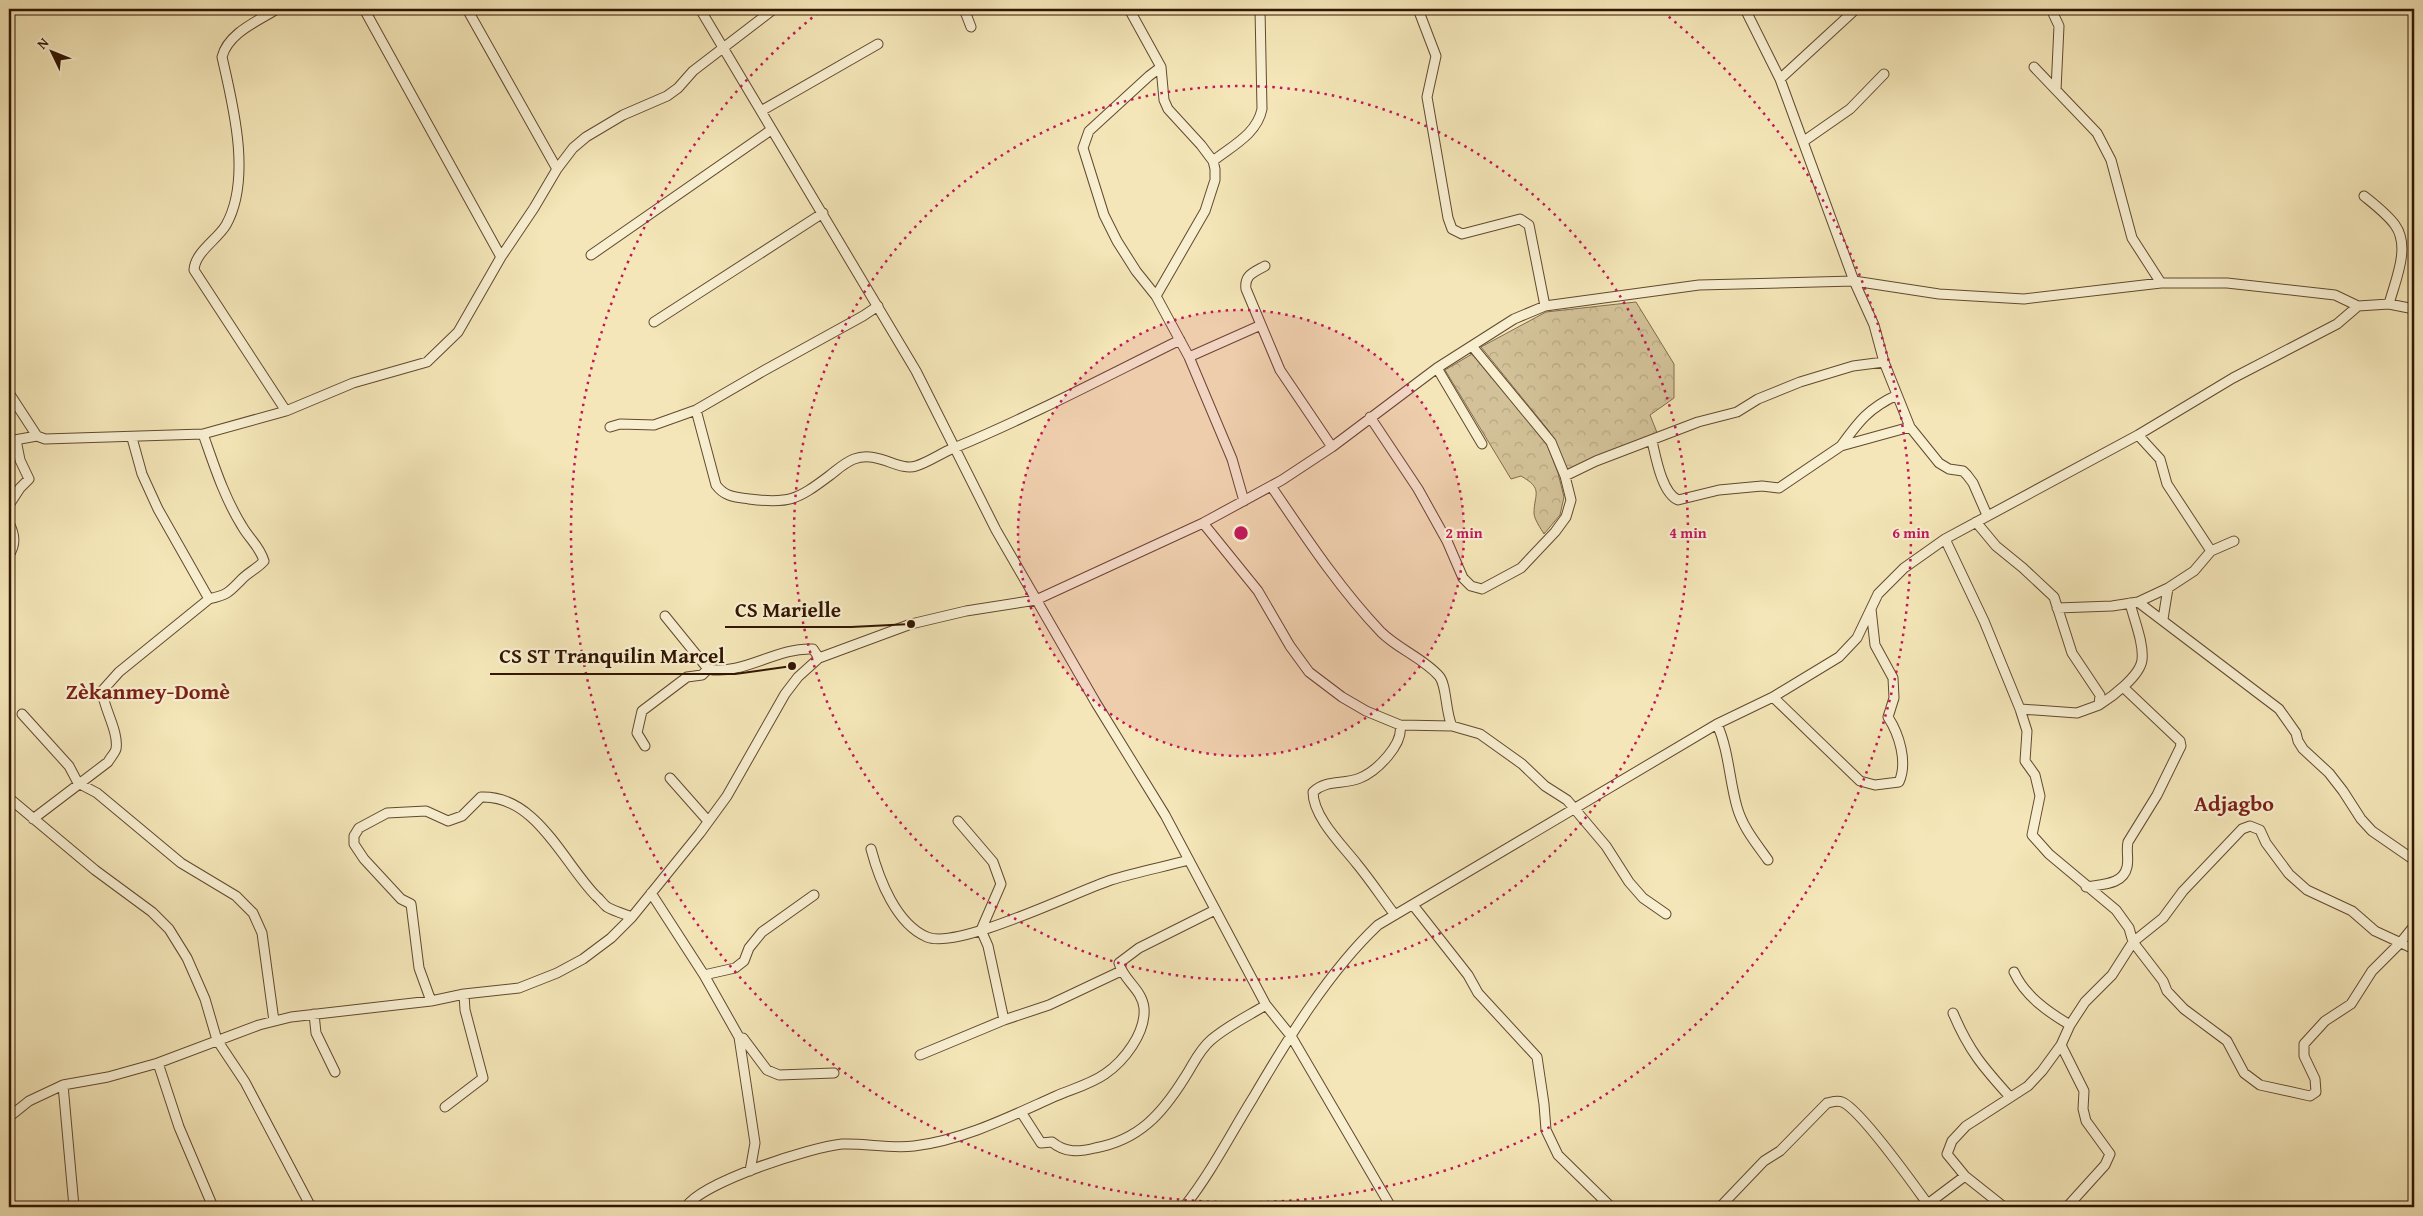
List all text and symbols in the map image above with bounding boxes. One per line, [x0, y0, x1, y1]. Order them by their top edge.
north arrow [28, 28, 78, 78]
text: N [32, 32, 53, 53]
text: 2 min [1445, 522, 1483, 543]
text: 4 min [1669, 522, 1707, 543]
text: 6 min [1892, 522, 1930, 543]
centre of rings [1232, 524, 1250, 542]
callout: CS Marielle [725, 591, 851, 627]
text: CS Marielle [735, 594, 841, 625]
callout: CS ST Tranquilin Marcel [490, 638, 735, 674]
text: CS ST Tranquilin Marcel [499, 640, 725, 671]
district label: Zèkanmey-Domè [66, 675, 230, 707]
district label: Adjagbo [2194, 787, 2274, 819]

